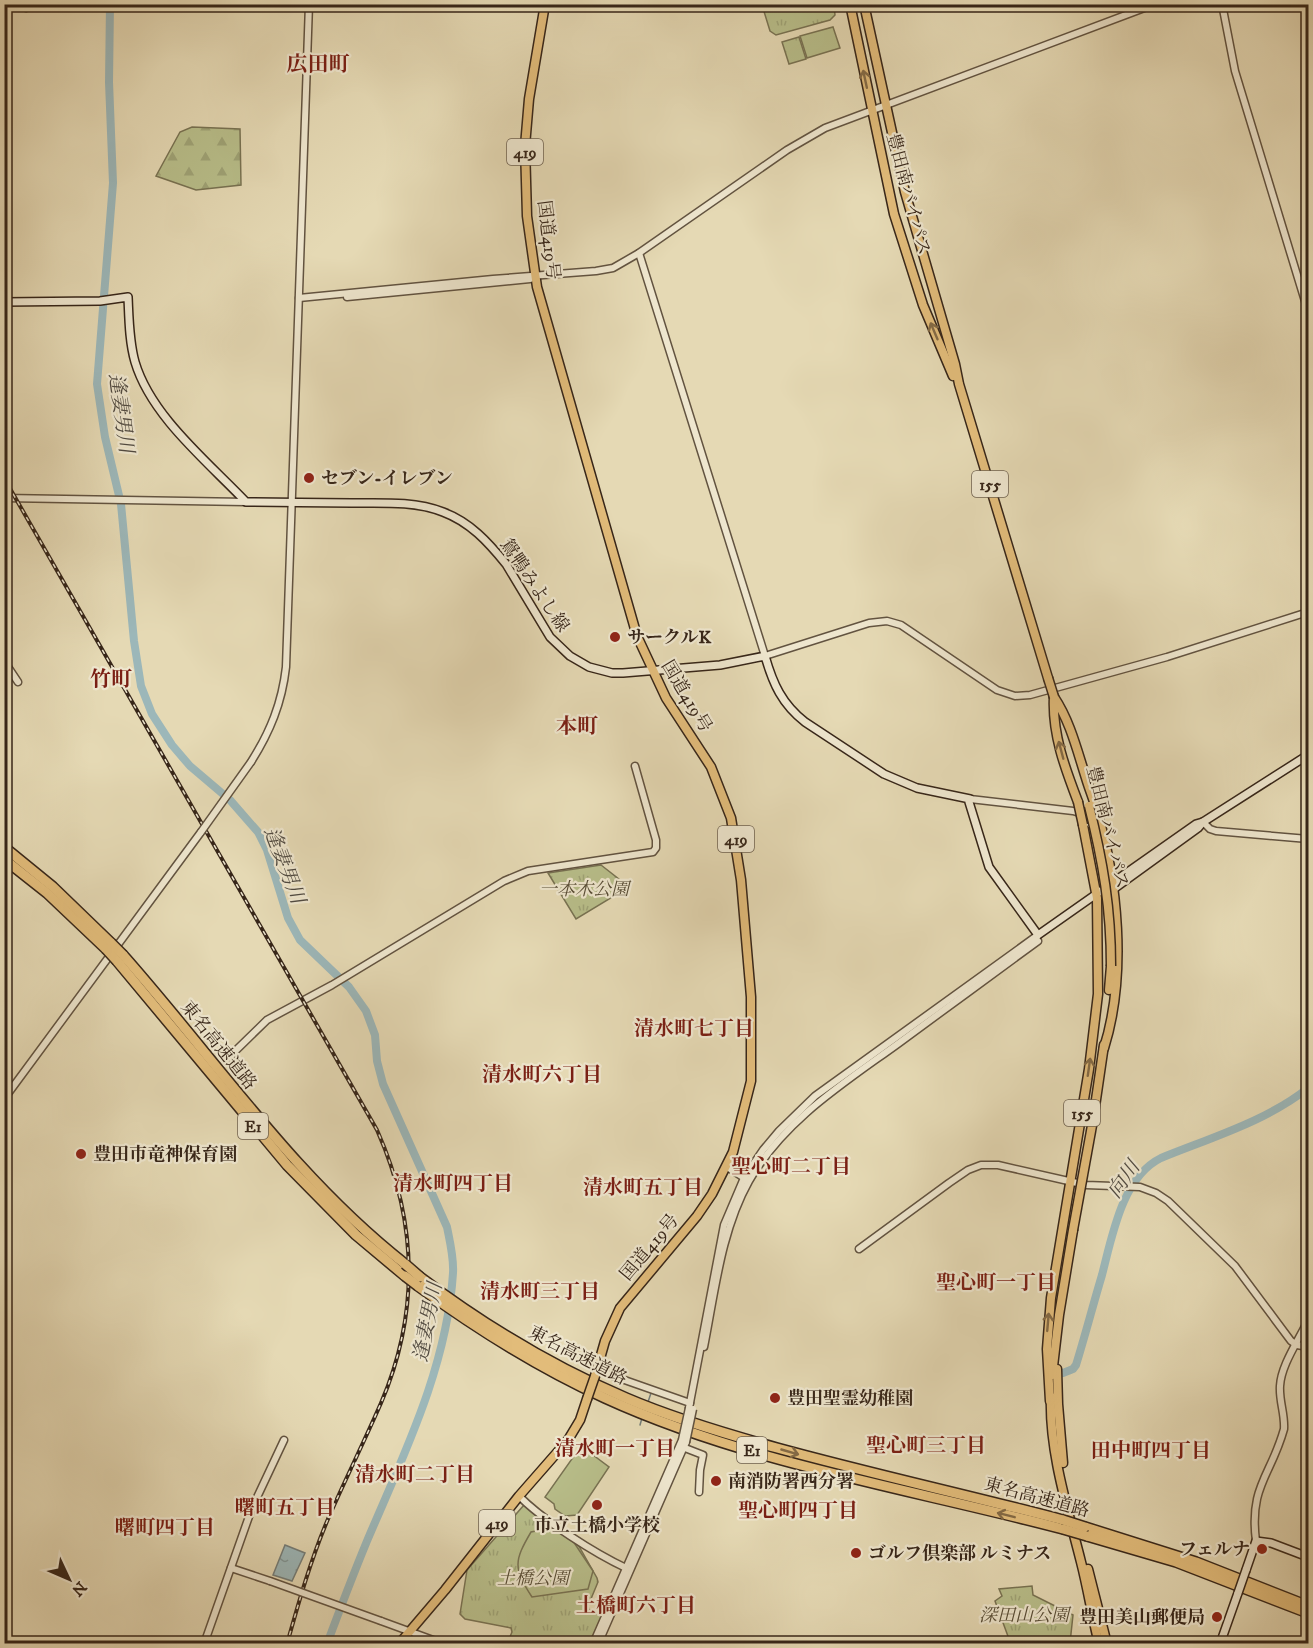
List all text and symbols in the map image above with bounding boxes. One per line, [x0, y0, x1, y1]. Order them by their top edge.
district label: 広田町 [287, 52, 350, 78]
one-way arrow [859, 69, 870, 89]
street label: 豊田南バイパス [881, 131, 935, 258]
road number: 419 [507, 139, 543, 165]
street label: 国道419号 [532, 199, 564, 281]
one-way arrow [928, 322, 939, 340]
water label: 逢妻男川 [103, 372, 139, 457]
place label: セブン-イレブン [321, 468, 453, 490]
marker: セブン-イレブン [302, 471, 316, 485]
road number: 155 [972, 471, 1008, 497]
street label: 鴛鴨みよし線 [495, 535, 573, 636]
place label: サークルK [627, 627, 711, 649]
marker: サークルK [608, 630, 622, 644]
street label: 国道419号 [656, 657, 716, 736]
district label: 竹町 [90, 667, 132, 693]
district label: 本町 [556, 714, 598, 740]
one-way arrow [1054, 741, 1066, 760]
street label: 豊田南バイパス [1081, 764, 1133, 891]
water label: 逢妻男川 [258, 824, 310, 909]
road number: 419 [718, 826, 754, 852]
park label: 一本木公園 [539, 879, 632, 901]
street label: 東名高速道路 [176, 997, 261, 1095]
district label: 清水町七丁目 [634, 1017, 754, 1042]
one-way arrow [1084, 1058, 1095, 1078]
district label: 清水町六丁目 [482, 1063, 602, 1088]
road number: 155 [1064, 1100, 1100, 1126]
road number: E1 [238, 1113, 268, 1139]
place label: 豊田市竜神保育園 [93, 1144, 237, 1166]
marker: 豊田市竜神保育園 [74, 1147, 88, 1161]
district label: 聖心町二丁目 [731, 1155, 851, 1180]
water label: 向川 [1103, 1155, 1147, 1203]
district label: 清水町四丁目 [393, 1172, 513, 1197]
district label: 清水町五丁目 [583, 1176, 703, 1201]
street label: 国道419号 [616, 1210, 684, 1285]
district label: 聖心町一丁目 [936, 1271, 1056, 1296]
water label: 逢妻男川 [409, 1279, 449, 1364]
district label: 清水町三丁目 [480, 1280, 600, 1305]
one-way arrow [1043, 1313, 1054, 1332]
street label: 東名高速道路 [524, 1322, 631, 1390]
place label: 豊田聖霊幼稚園 [787, 1388, 913, 1410]
marker: 豊田聖霊幼稚園 [768, 1391, 782, 1405]
district label: 聖心町三丁目 [866, 1434, 986, 1459]
district label: 清水町一丁目 [555, 1437, 675, 1462]
road number: E1 [737, 1437, 767, 1463]
district label: 田中町四丁目 [1091, 1439, 1211, 1464]
one-way arrow [781, 1446, 800, 1458]
district label: 清水町二丁目 [355, 1463, 475, 1488]
place label: 南消防署西分署 [728, 1471, 854, 1493]
street label: 東名高速道路 [982, 1473, 1092, 1523]
marker: 南消防署西分署 [709, 1474, 723, 1488]
district label: 曙町五丁目 [235, 1496, 335, 1521]
marker: 市立土橋小学校 [590, 1498, 604, 1512]
district label: 聖心町四丁目 [738, 1499, 858, 1524]
one-way arrow [997, 1508, 1016, 1520]
road number: 419 [479, 1510, 515, 1536]
place label: 市立土橋小学校 [534, 1515, 660, 1537]
district label: 曙町四丁目 [115, 1516, 215, 1541]
place label: フェルナ [1179, 1539, 1250, 1561]
marker: フェルナ [1255, 1542, 1269, 1556]
place label: ゴルフ倶楽部 ルミナス [868, 1543, 1051, 1565]
marker: ゴルフ倶楽部 ルミナス [849, 1546, 863, 1560]
north arrow [39, 1549, 99, 1609]
park label: 土橋公園 [497, 1568, 572, 1590]
text: N [67, 1577, 91, 1600]
district label: 土橋町六丁目 [576, 1594, 696, 1619]
park label: 深田山公園 [979, 1605, 1072, 1627]
place label: 豊田美山郵便局 [1079, 1607, 1205, 1629]
marker: 豊田美山郵便局 [1210, 1610, 1224, 1624]

